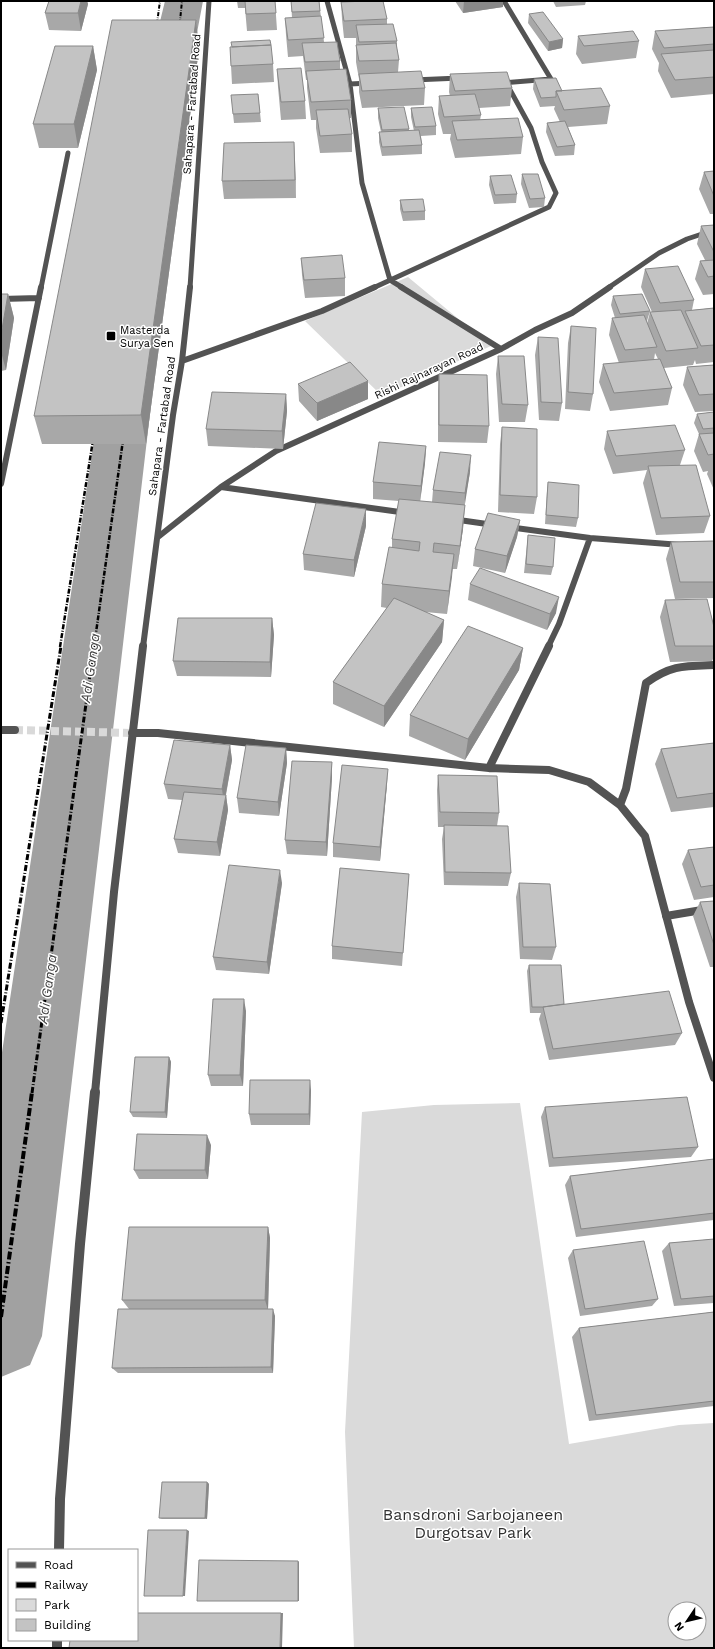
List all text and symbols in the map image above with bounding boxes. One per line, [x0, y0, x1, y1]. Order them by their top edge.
street label: Sahapara - Fartabad Road [181, 33, 203, 175]
place label: Masterda Surya Sen [120, 324, 174, 350]
marker: Masterda Surya Sen [105, 330, 117, 342]
street label: Rishi Rajnarayan Road [373, 340, 485, 402]
street label: Sahapara - Fartabad Road [146, 355, 178, 497]
water label: Adi Ganga [77, 632, 103, 705]
water label: Adi Ganga [34, 953, 60, 1026]
park label: Bansdroni Sarbojaneen Durgotsav Park [383, 1505, 563, 1542]
legend [8, 1549, 138, 1641]
text: Road [44, 1558, 73, 1572]
text: Railway [44, 1578, 89, 1592]
text: Park [44, 1598, 70, 1612]
north arrow [667, 1601, 707, 1641]
text: Building [44, 1618, 91, 1632]
text: N [672, 1619, 687, 1634]

